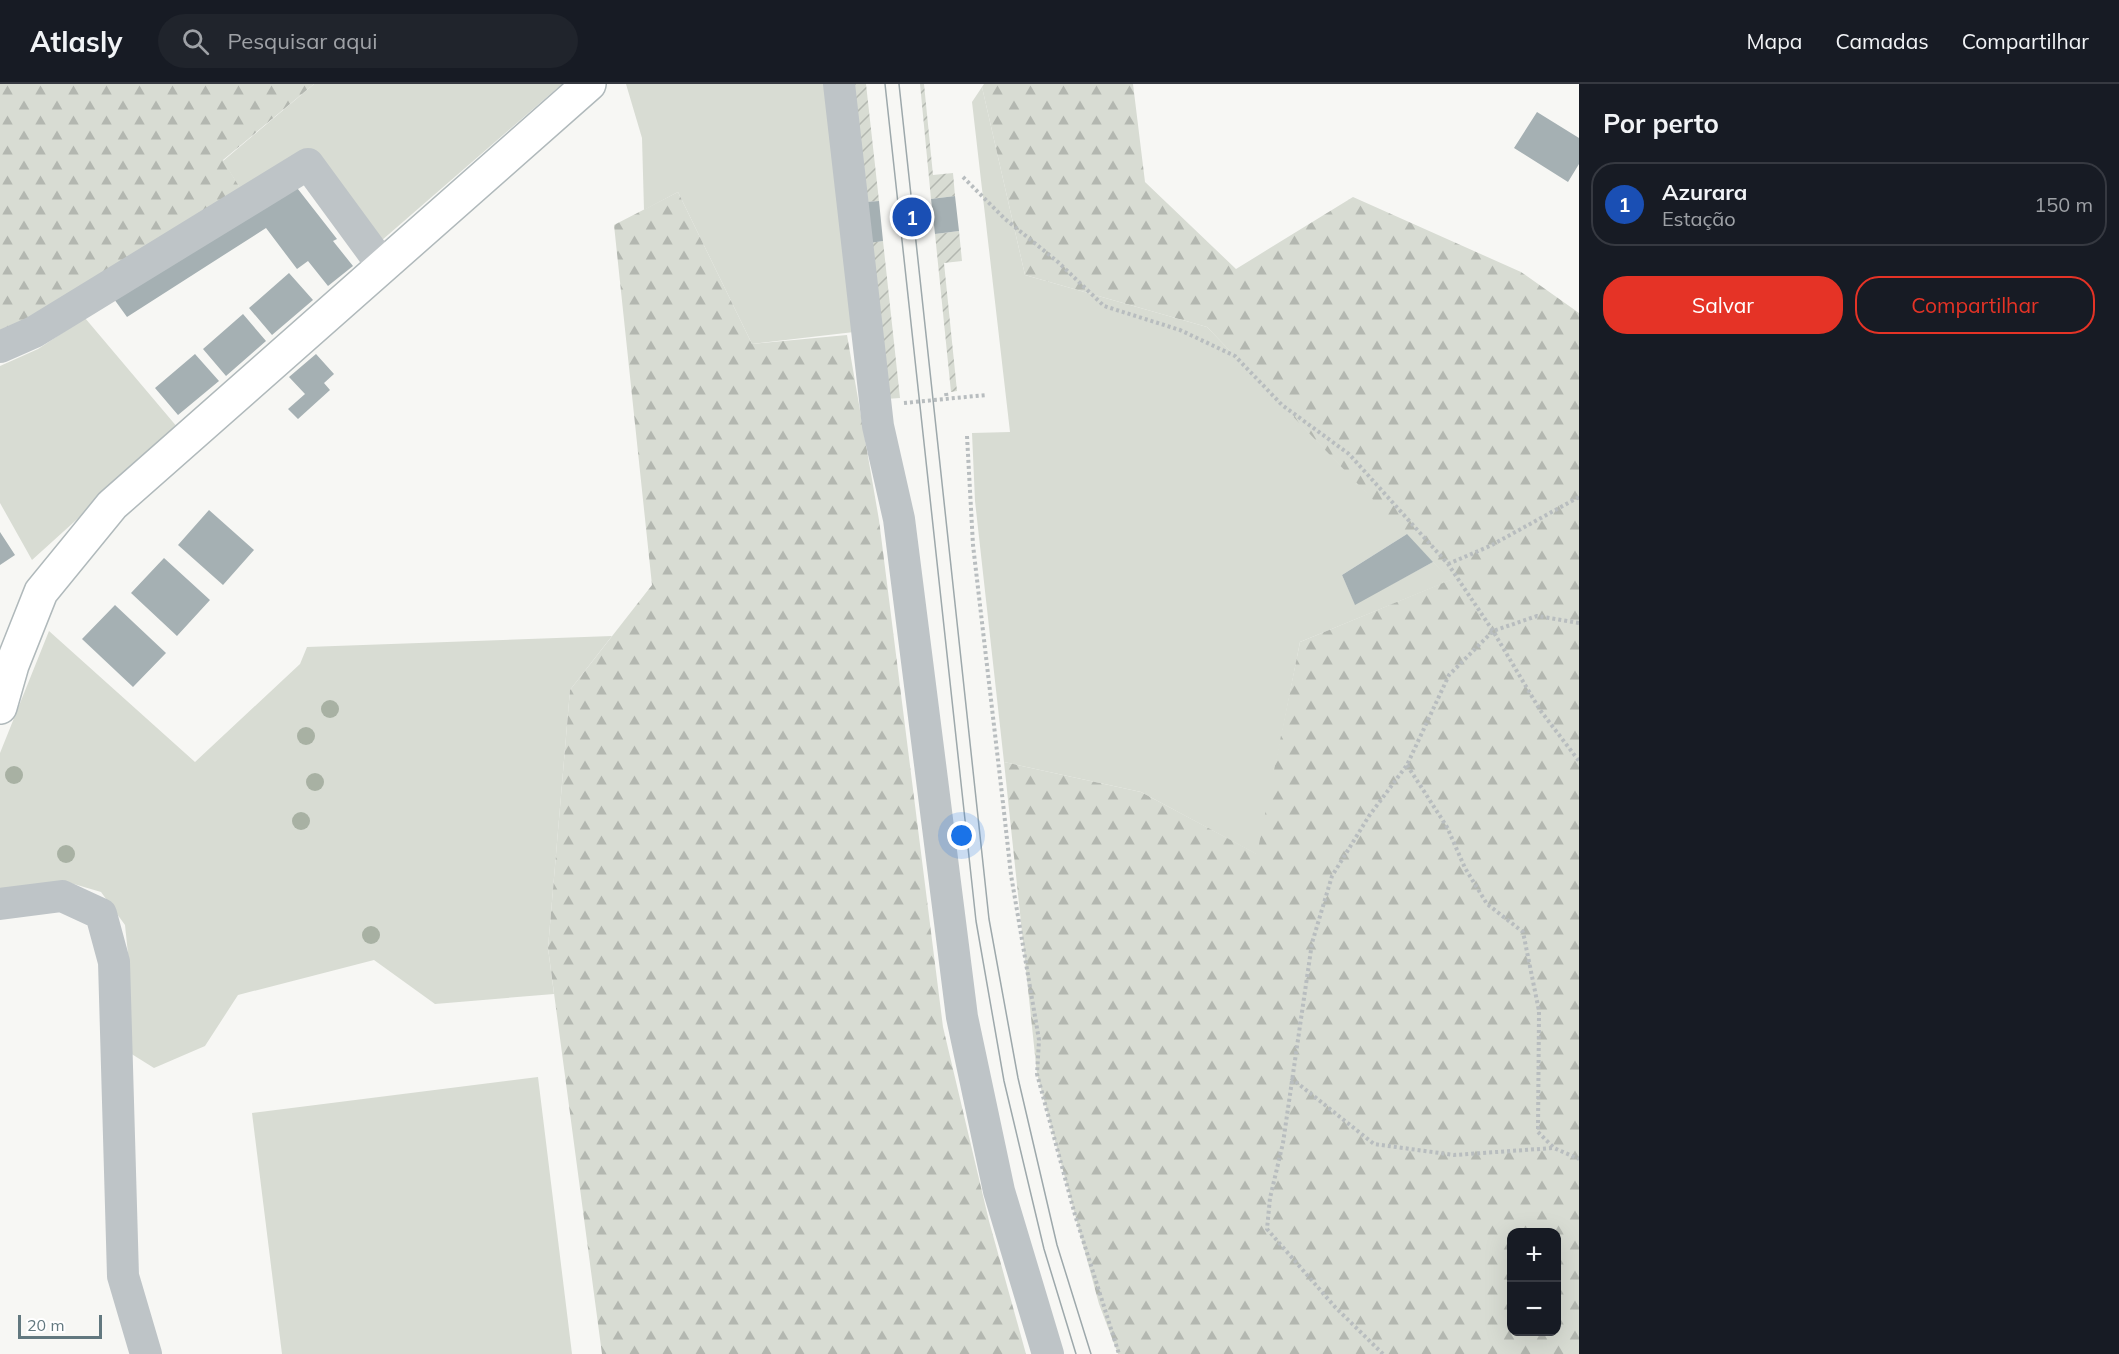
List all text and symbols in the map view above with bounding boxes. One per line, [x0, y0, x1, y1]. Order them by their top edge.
search box [158, 14, 578, 68]
text: Atlasly [30, 24, 122, 59]
icon: search [179, 25, 212, 58]
text: Pesquisar aqui [227, 27, 377, 55]
text: Mapa [1747, 28, 1802, 54]
text: Camadas [1835, 28, 1929, 54]
text: Compartilhar [1962, 28, 2089, 54]
text: Por perto [1603, 107, 1719, 140]
text: Azurara [1662, 178, 1748, 206]
text: 1 [1619, 192, 1631, 217]
text: 150 m [2034, 192, 2093, 217]
pin: 1 [892, 194, 932, 240]
text: Estação [1662, 206, 1736, 231]
button: Salvar [1603, 276, 1843, 334]
button: Compartilhar [1855, 276, 2095, 334]
your location [947, 821, 976, 850]
map controls [1507, 1228, 1561, 1336]
button: + [1507, 1228, 1561, 1282]
button: − [1507, 1282, 1561, 1336]
scale bar [18, 1312, 102, 1340]
text: 20 m [27, 1315, 64, 1335]

